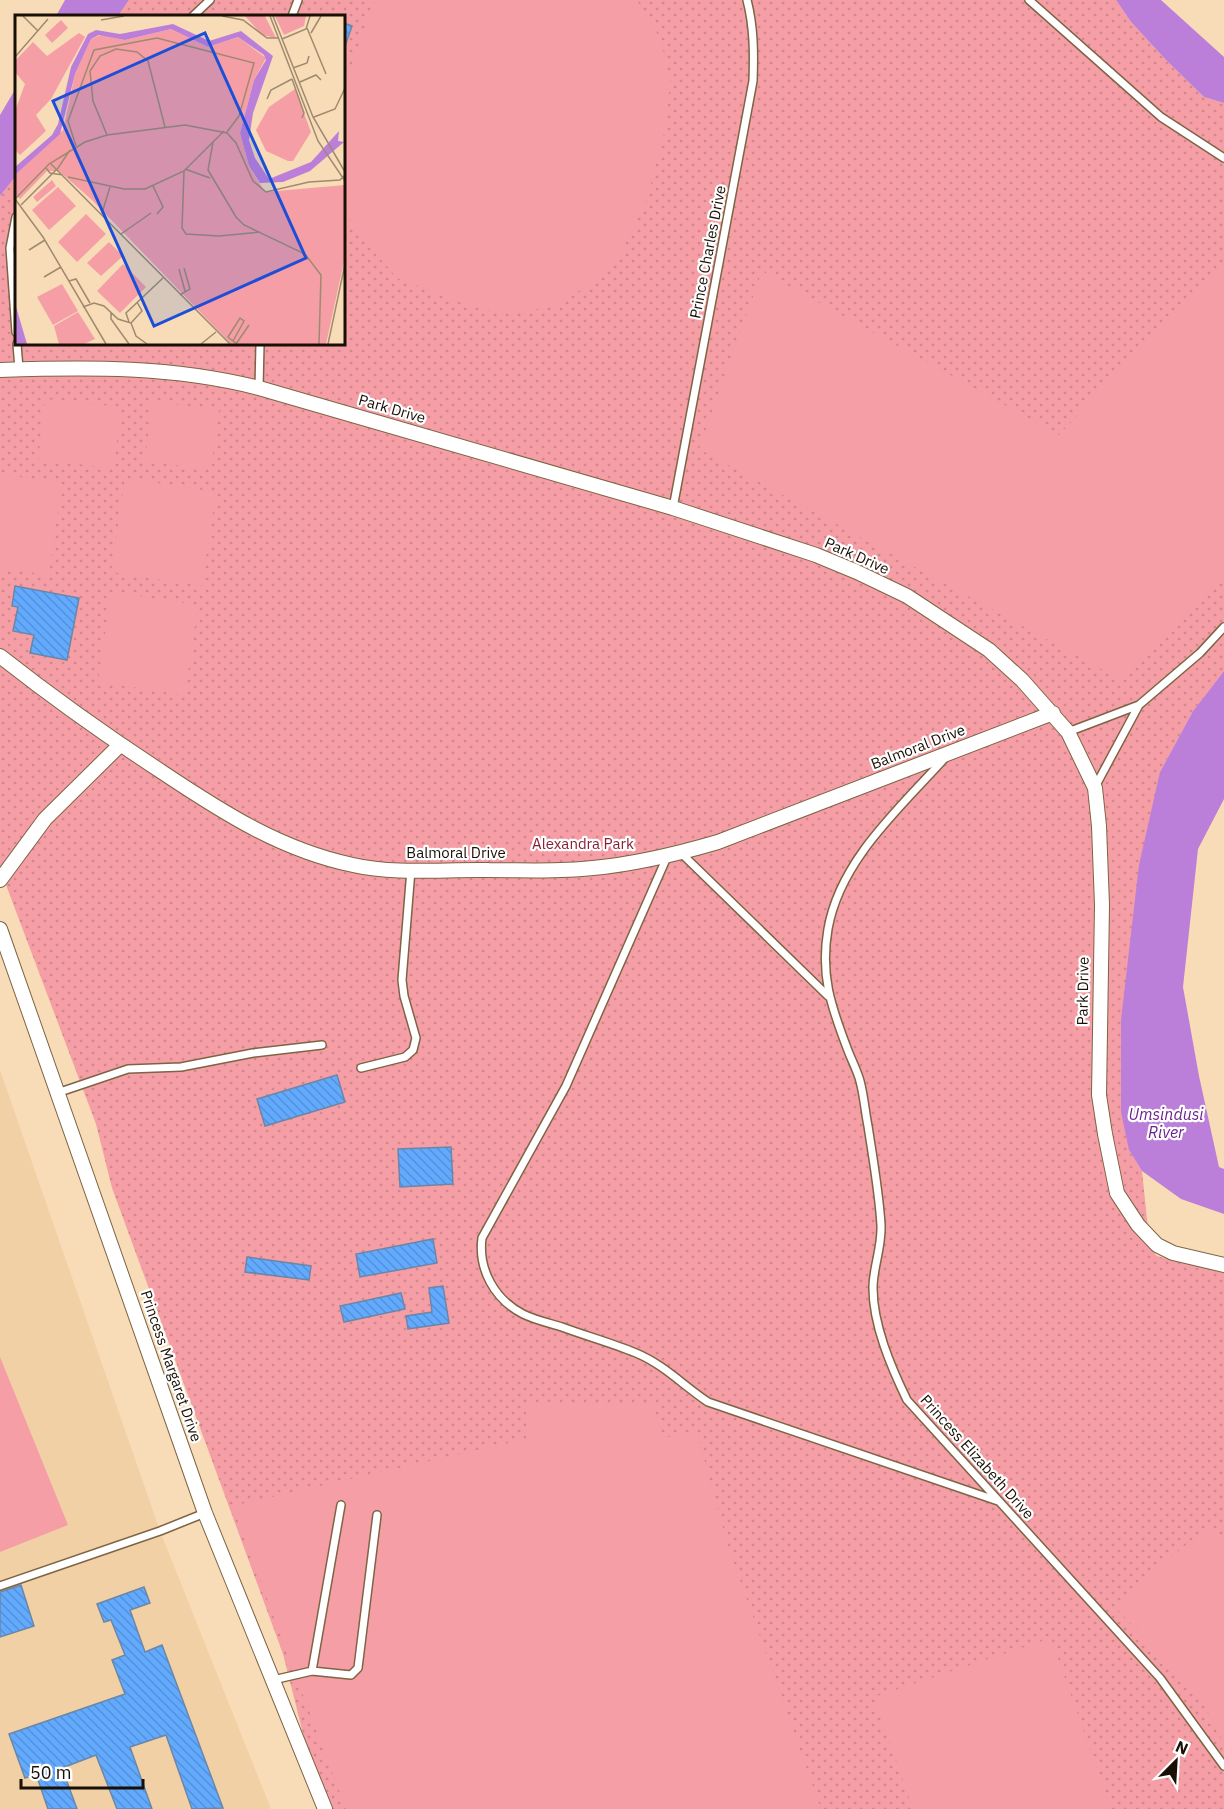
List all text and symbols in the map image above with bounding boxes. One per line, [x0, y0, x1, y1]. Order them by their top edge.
inset map [15, 15, 345, 345]
street label: Prince Charles Drive [685, 184, 730, 320]
street label: Park Drive [356, 390, 428, 427]
street label: Park Drive [822, 533, 892, 578]
street label: Balmoral Drive [868, 720, 968, 773]
park label: Alexandra Park [532, 834, 634, 853]
street label: Balmoral Drive [406, 843, 506, 862]
street label: Park Drive [1072, 956, 1093, 1026]
water label: Umsindusi River [1129, 1104, 1204, 1142]
street label: Princess Margaret Drive [137, 1288, 206, 1444]
street label: Princess Elizabeth Drive [916, 1390, 1038, 1523]
north arrow [1146, 1731, 1206, 1791]
text: N [1173, 1736, 1191, 1759]
scale bar [21, 1752, 142, 1790]
text: 50 m [30, 1761, 72, 1784]

